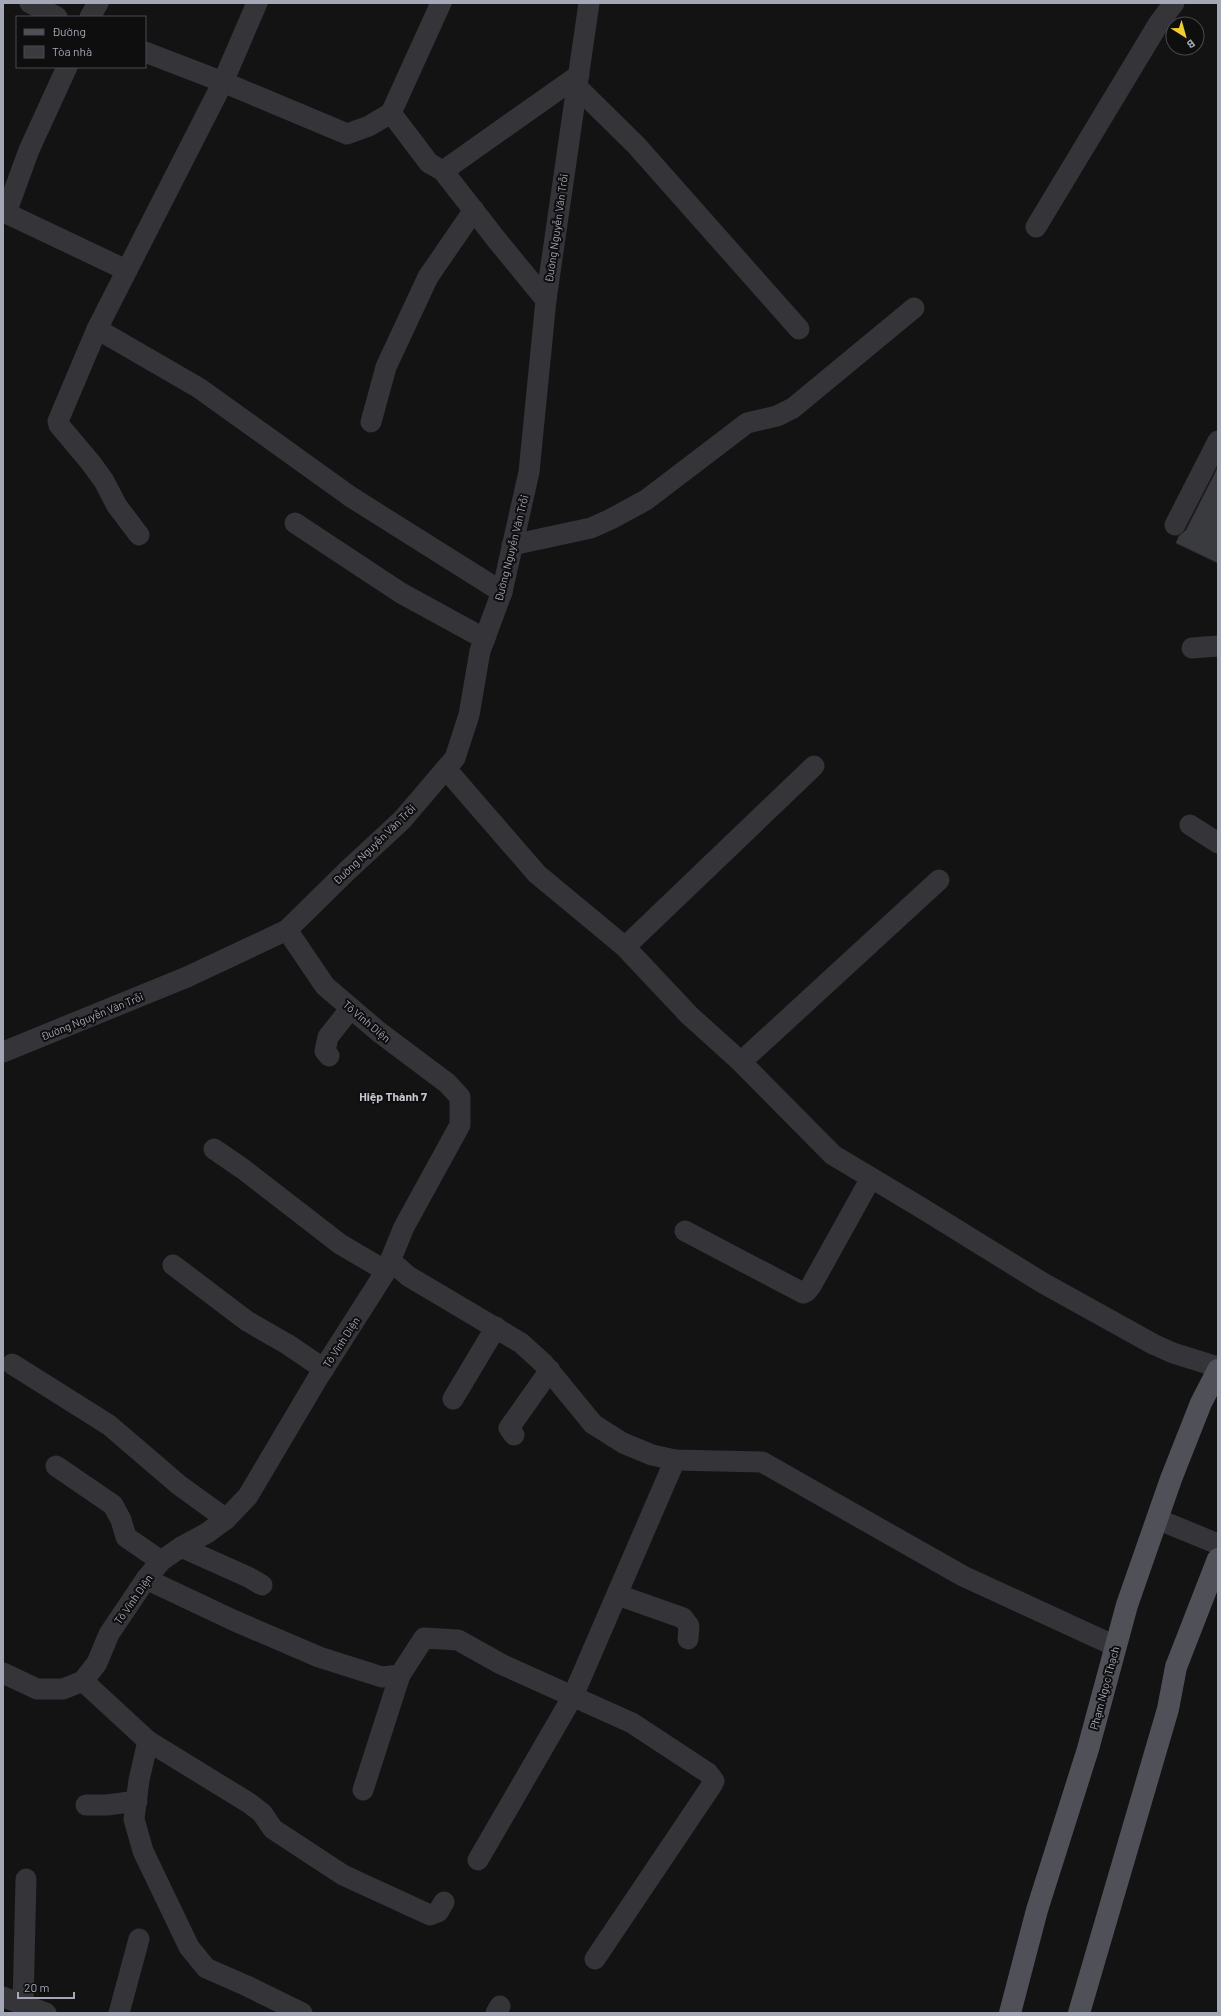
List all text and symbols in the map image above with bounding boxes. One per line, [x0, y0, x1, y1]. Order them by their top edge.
legend [16, 16, 146, 68]
north arrow [1165, 16, 1205, 56]
text: Đường [52, 24, 86, 38]
text: B [1185, 37, 1198, 52]
text: Tòa nhà [52, 44, 92, 58]
street label: Đường Nguyễn Văn Trỗi [542, 173, 570, 283]
street label: Đường Nguyễn Văn Trỗi [491, 493, 531, 603]
street label: Đường Nguyễn Văn Trỗi [330, 801, 418, 887]
street label: Đường Nguyễn Văn Trỗi [39, 989, 145, 1043]
street label: Tô Vĩnh Diện [341, 997, 393, 1045]
district label: Hiệp Thành 7 [359, 1089, 427, 1104]
street label: Tô Vĩnh Diện [320, 1314, 362, 1370]
street label: Tô Vĩnh Diện [111, 1572, 155, 1626]
street label: Phạm Ngọc Thạch [1087, 1645, 1121, 1731]
scale bar [18, 1974, 74, 2000]
text: 20 m [24, 1980, 50, 1994]

